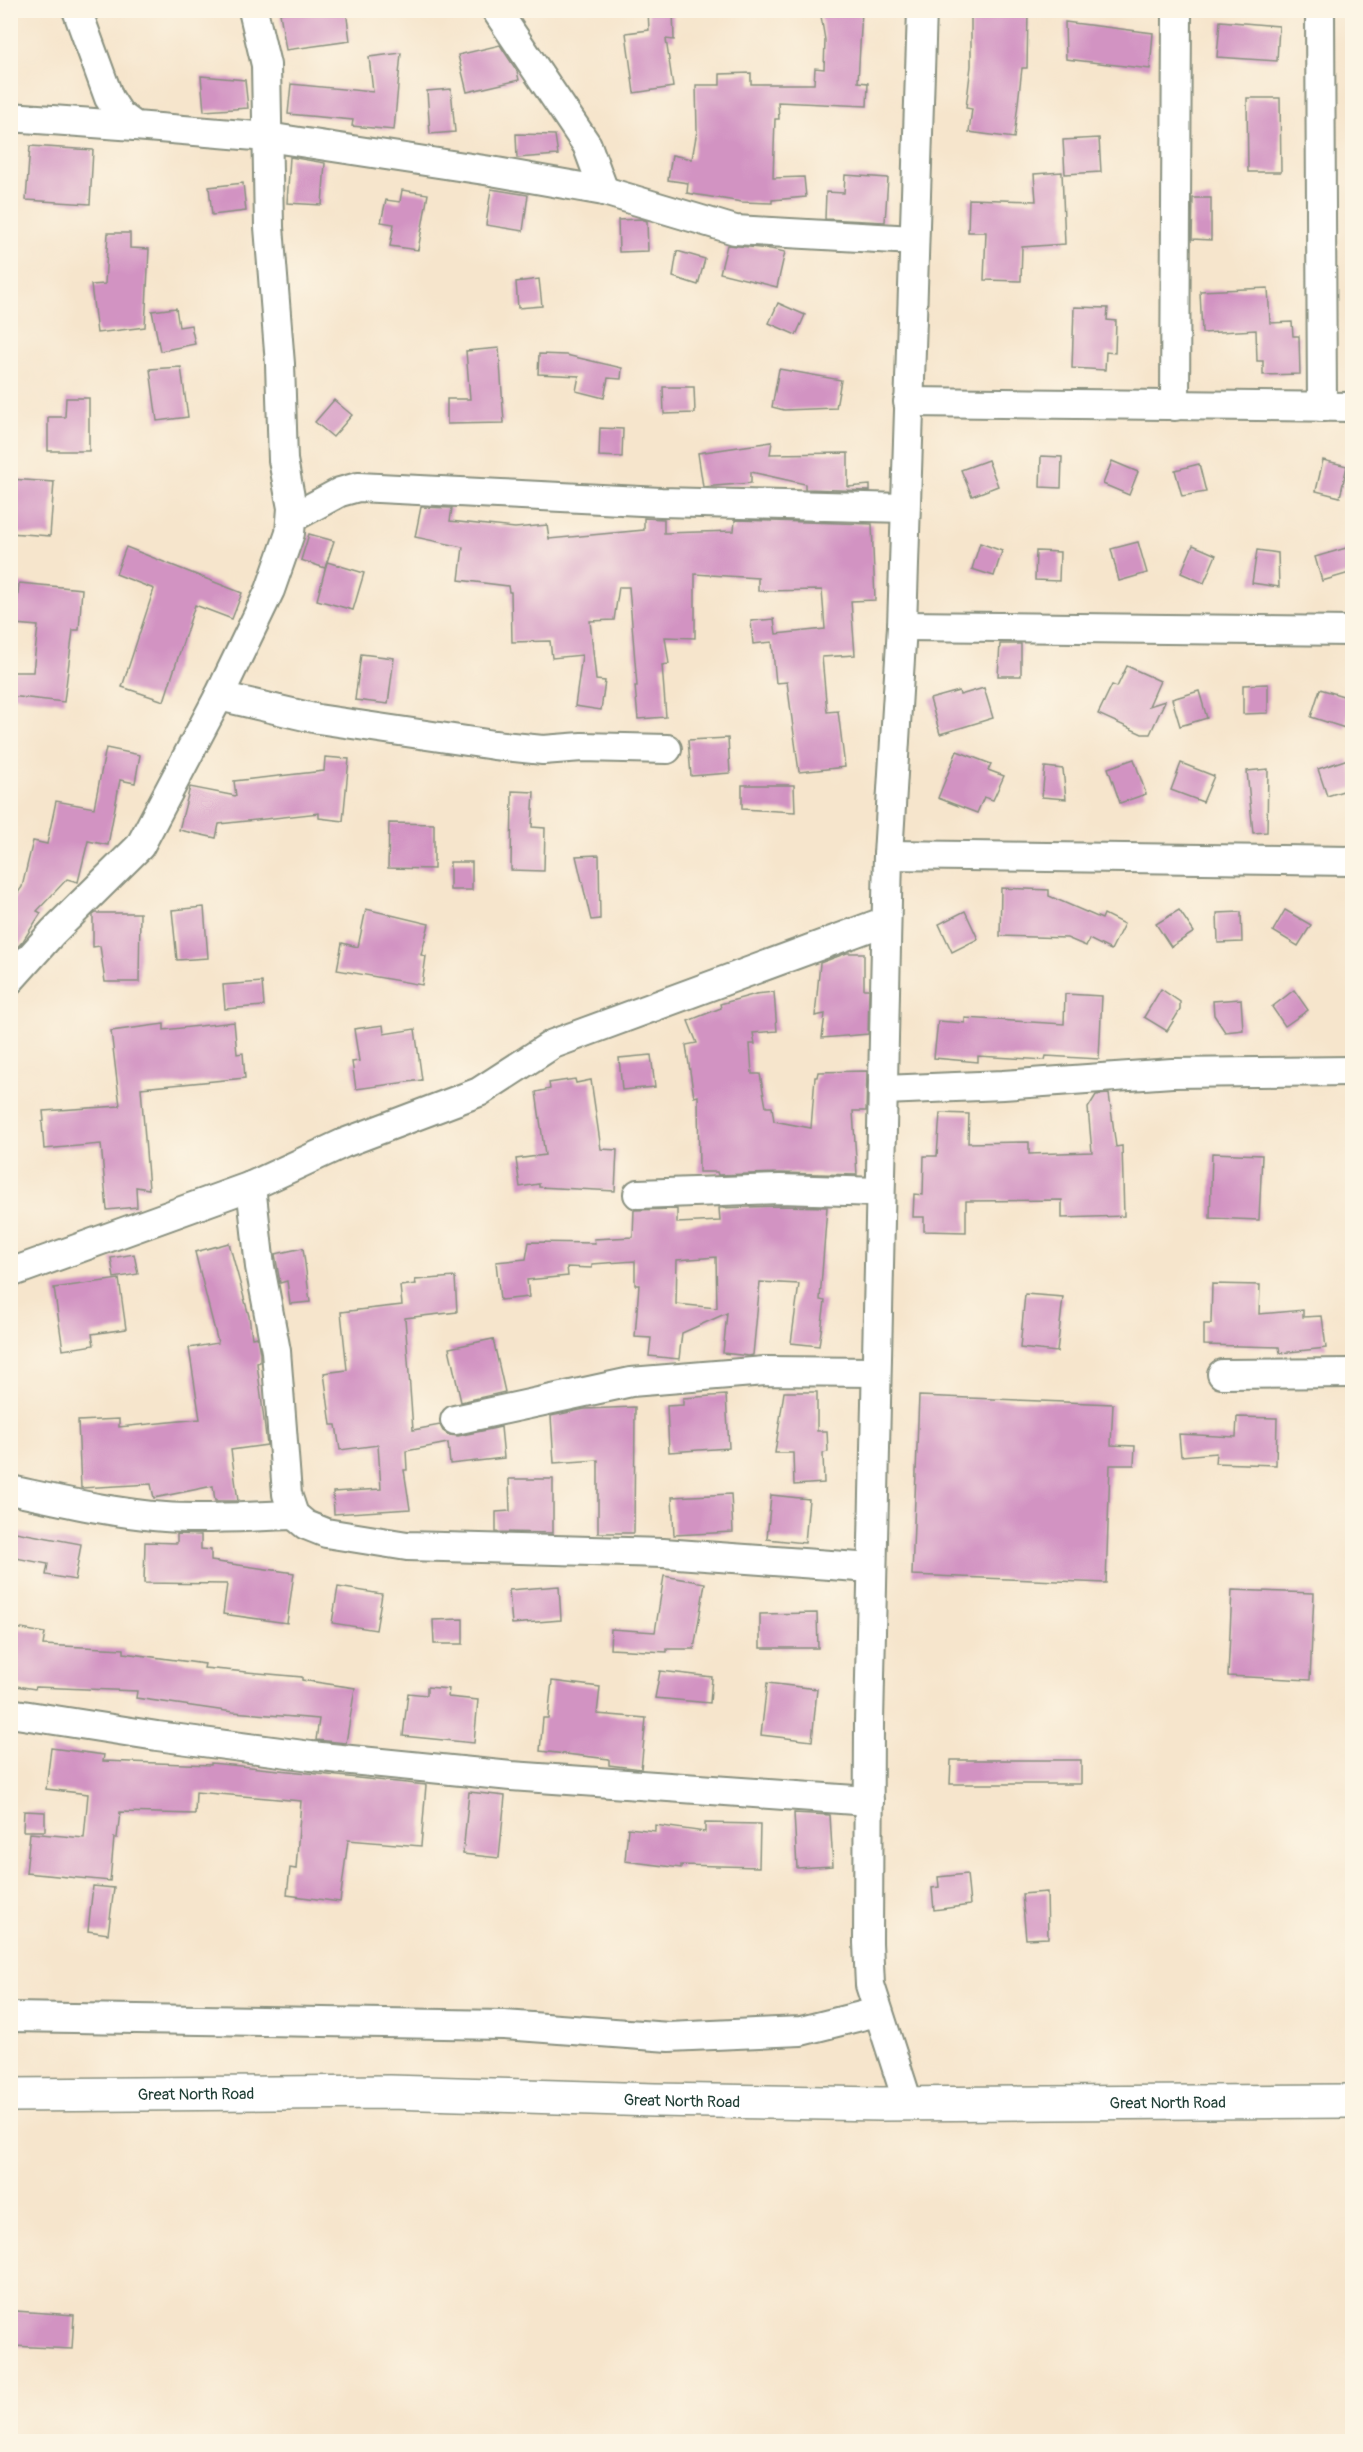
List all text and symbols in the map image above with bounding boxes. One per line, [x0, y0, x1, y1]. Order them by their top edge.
street label: Great North Road [138, 2084, 254, 2105]
street label: Great North Road [623, 2090, 740, 2113]
street label: Great North Road [1109, 2093, 1226, 2114]

